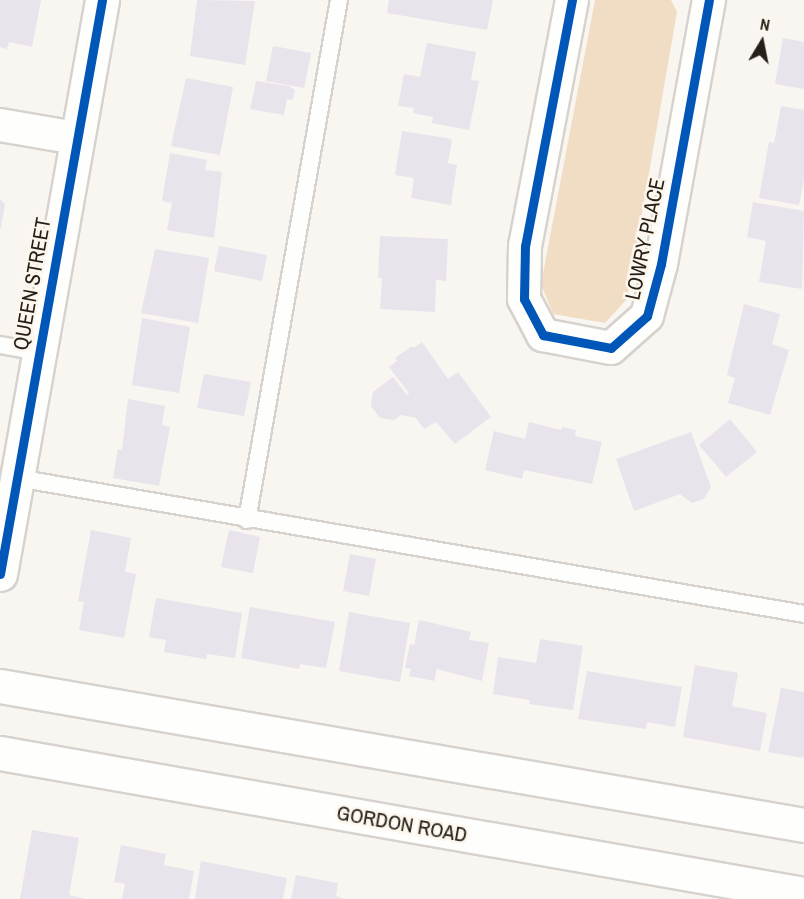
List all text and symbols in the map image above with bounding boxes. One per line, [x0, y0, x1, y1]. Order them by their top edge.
north arrow [732, 12, 792, 72]
text: N [759, 13, 772, 36]
street label: LOWRY PLACE [620, 176, 670, 302]
street label: QUEEN STREET [8, 216, 56, 352]
street label: GORDON ROAD [335, 800, 469, 848]

